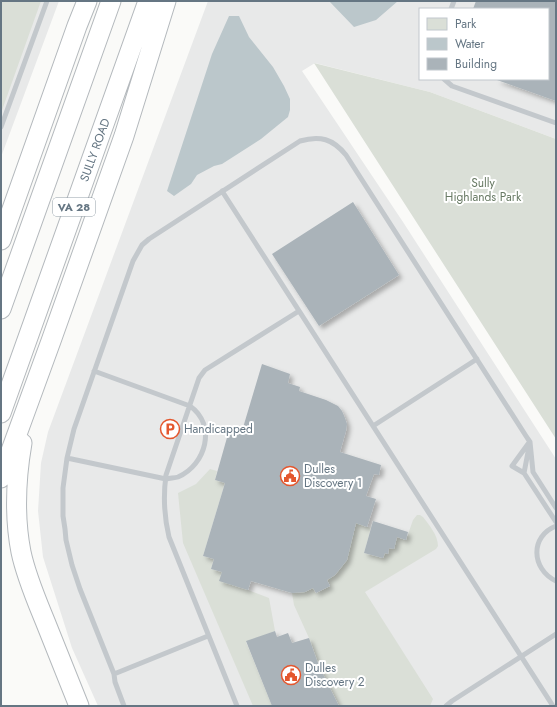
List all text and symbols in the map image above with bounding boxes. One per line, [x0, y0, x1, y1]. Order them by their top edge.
legend [419, 8, 549, 80]
text: Park [455, 15, 477, 33]
text: Water [455, 35, 486, 53]
text: Building [455, 55, 497, 73]
street label: SULLY ROAD [75, 116, 115, 184]
park label: Sully Highlands Park [445, 174, 522, 206]
road number: VA 28 [53, 198, 95, 216]
parking icon: Handicapped [159, 418, 181, 440]
place label: Handicapped [184, 420, 253, 438]
place label: Dulles Discovery 1 [304, 460, 362, 492]
public building icon: Dulles Discovery 1 [279, 465, 301, 487]
place label: Dulles Discovery 2 [305, 659, 365, 691]
public building icon: Dulles Discovery 2 [280, 664, 302, 686]

